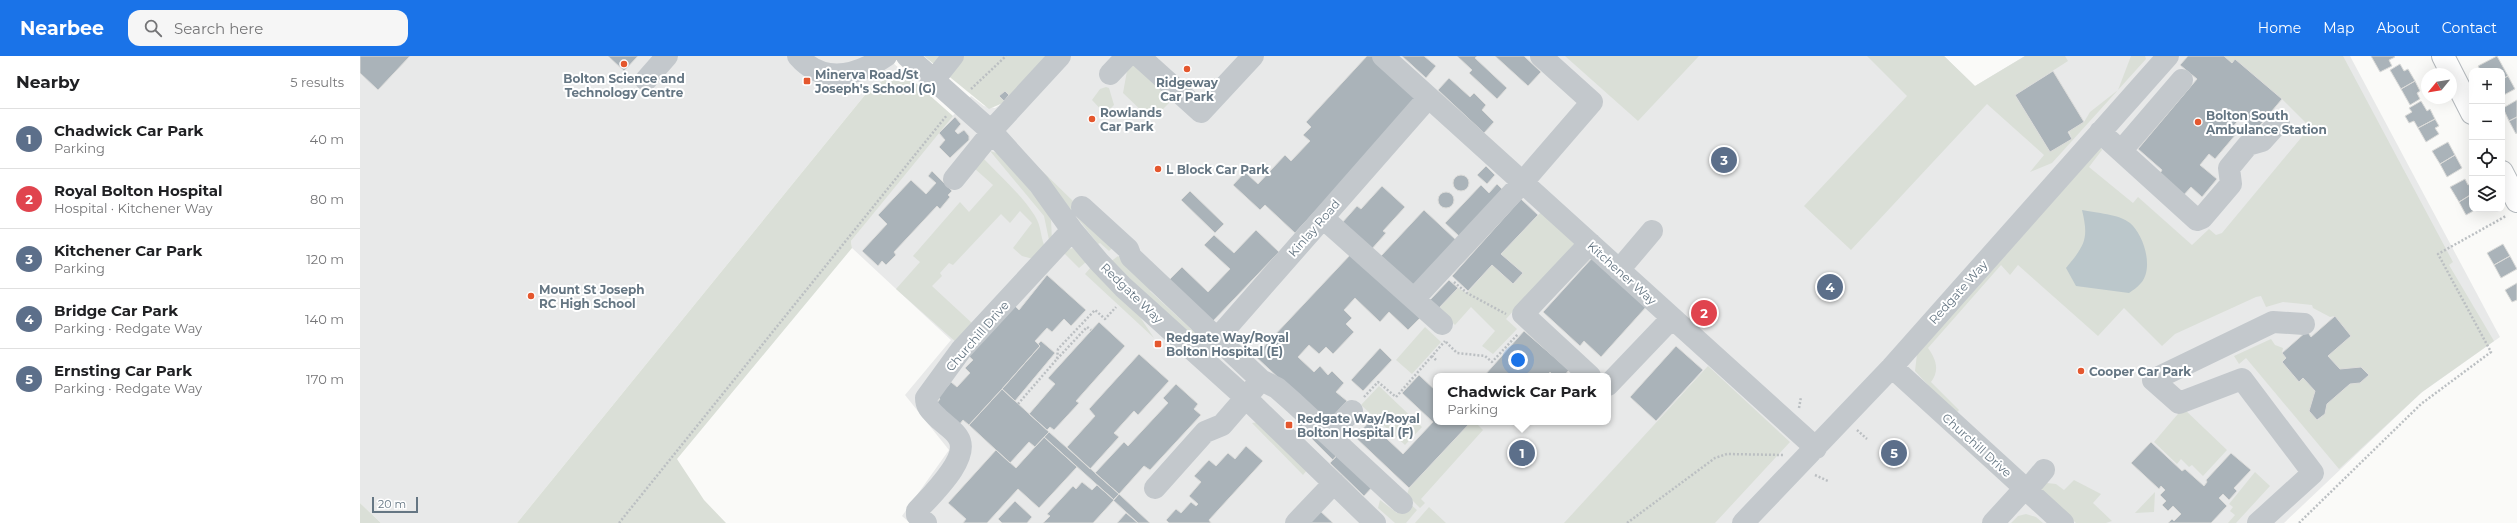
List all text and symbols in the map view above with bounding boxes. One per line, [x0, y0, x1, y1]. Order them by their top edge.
search box [128, 10, 408, 46]
text: Nearbee [20, 17, 104, 40]
icon: search [142, 17, 164, 39]
text: Search here [174, 19, 263, 38]
text: Home [2258, 19, 2301, 37]
text: Map [2323, 19, 2354, 37]
text: About [2376, 19, 2420, 37]
text: Contact [2442, 19, 2497, 37]
marker: Bolton Science and Technology Centre [619, 59, 629, 69]
marker: Ridgeway Car Park [1182, 64, 1192, 74]
place label: Minerva Road/St Joseph's School (G) [814, 67, 936, 96]
north arrow [2421, 68, 2457, 104]
map controls [2469, 68, 2505, 212]
button: + [2469, 68, 2505, 104]
place label: Bolton Science and Technology Centre [563, 71, 685, 100]
text: Nearby [16, 72, 80, 92]
text: 5 results [290, 74, 344, 90]
place label: Ridgeway Car Park [1156, 75, 1219, 104]
marker: Minerva Road/St Joseph's School (G) [802, 76, 812, 86]
button: − [2469, 104, 2505, 140]
place label: Rowlands Car Park [1100, 105, 1162, 134]
place label: Bolton South Ambulance Station [2205, 108, 2327, 137]
marker: Rowlands Car Park [1087, 114, 1097, 124]
marker: Bolton South Ambulance Station [2193, 117, 2203, 127]
text: Chadwick Car Park [54, 121, 203, 140]
text: 1 [26, 131, 32, 147]
text: 40 m [310, 131, 344, 147]
text: Parking [54, 140, 105, 156]
button: locate [2469, 140, 2505, 176]
pin: 3 [1711, 145, 1737, 175]
place label: L Block Car Park [1166, 162, 1269, 177]
marker: L Block Car Park [1153, 164, 1163, 174]
button: layers [2469, 176, 2505, 212]
text: Royal Bolton Hospital [54, 181, 223, 200]
text: 2 [25, 191, 33, 207]
text: 80 m [310, 191, 344, 207]
street label: Kinlay Road [1285, 196, 1343, 260]
text: Hospital · Kitchener Way [54, 200, 213, 216]
street label: Kitchener Way [1584, 238, 1660, 308]
text: Kitchener Car Park [54, 241, 202, 260]
text: 3 [25, 251, 33, 267]
text: 120 m [306, 251, 344, 267]
street label: Redgate Way [1926, 257, 1991, 327]
text: Parking [54, 260, 105, 276]
street label: Redgate Way [1098, 260, 1166, 327]
pin: 4 [1817, 272, 1843, 302]
place label: Mount St Joseph RC High School [539, 282, 645, 311]
marker: Mount St Joseph RC High School [526, 291, 536, 301]
street label: Churchill Drive [942, 298, 1012, 374]
pin: 2 [1691, 298, 1717, 328]
text: Bridge Car Park [54, 301, 178, 320]
text: 4 [25, 311, 33, 327]
text: 140 m [305, 311, 344, 327]
text: Parking · Redgate Way [54, 320, 202, 336]
place label: Redgate Way/Royal Bolton Hospital (E) [1166, 330, 1289, 359]
marker: Redgate Way/Royal Bolton Hospital (E) [1153, 339, 1163, 349]
your location [1508, 350, 1528, 370]
text: Ernsting Car Park [54, 361, 192, 380]
place label: Cooper Car Park [2089, 364, 2191, 379]
marker: Cooper Car Park [2076, 366, 2086, 376]
text: 5 [25, 371, 33, 387]
text: 170 m [306, 371, 344, 387]
popup [1433, 373, 1611, 425]
text: Parking · Redgate Way [54, 380, 202, 396]
text: Chadwick Car Park [1447, 382, 1597, 401]
text: Parking [1447, 401, 1498, 417]
street label: Churchill Drive [1939, 410, 2015, 480]
place label: Redgate Way/Royal Bolton Hospital (F) [1297, 411, 1420, 440]
marker: Redgate Way/Royal Bolton Hospital (F) [1284, 420, 1294, 430]
pin: 1 [1509, 438, 1535, 468]
pin: 5 [1881, 438, 1907, 468]
scale bar [372, 495, 418, 514]
text: 20 m [378, 497, 406, 511]

